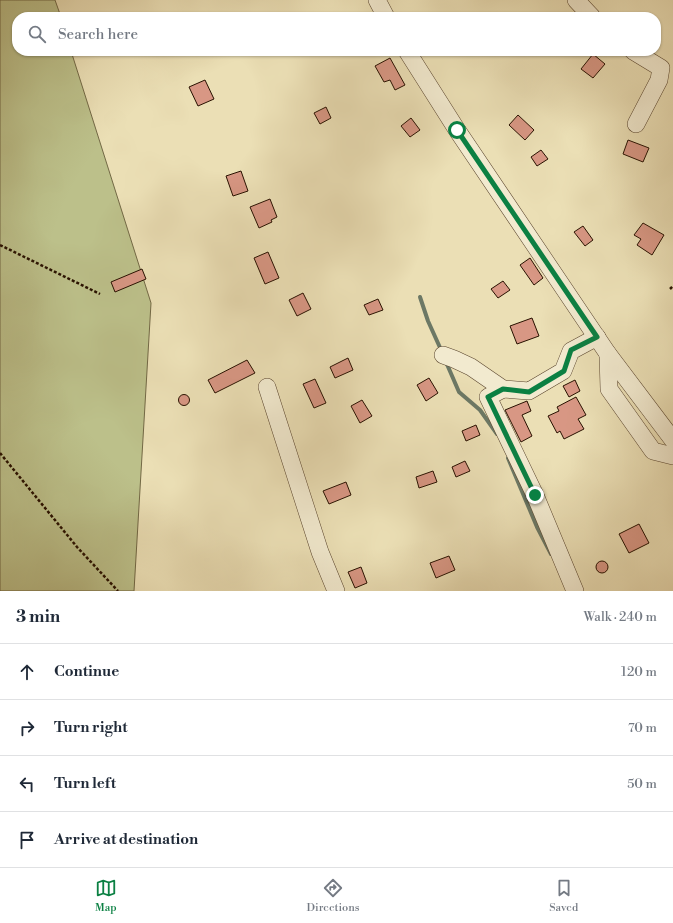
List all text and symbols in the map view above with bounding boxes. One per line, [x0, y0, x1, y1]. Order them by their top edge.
search box [12, 12, 661, 56]
icon: search [26, 23, 48, 45]
text: Search here [58, 25, 138, 44]
route start [448, 121, 466, 139]
route end [526, 486, 544, 504]
text: 3 min [16, 606, 60, 628]
text: Walk · 240 m [583, 609, 657, 625]
icon: ahead [16, 661, 38, 683]
text: Continue [54, 662, 119, 681]
text: 120 m [621, 664, 657, 680]
icon: right [16, 717, 38, 739]
text: Turn right [54, 718, 128, 737]
text: 70 m [628, 720, 657, 736]
icon: left [16, 773, 38, 795]
text: Turn left [54, 774, 116, 793]
text: 50 m [627, 776, 657, 792]
icon: arrive [16, 829, 38, 851]
text: Arrive at destination [54, 830, 198, 849]
tab: Map [95, 877, 117, 915]
tab: Directions [307, 877, 360, 915]
tab: Saved [549, 877, 578, 915]

